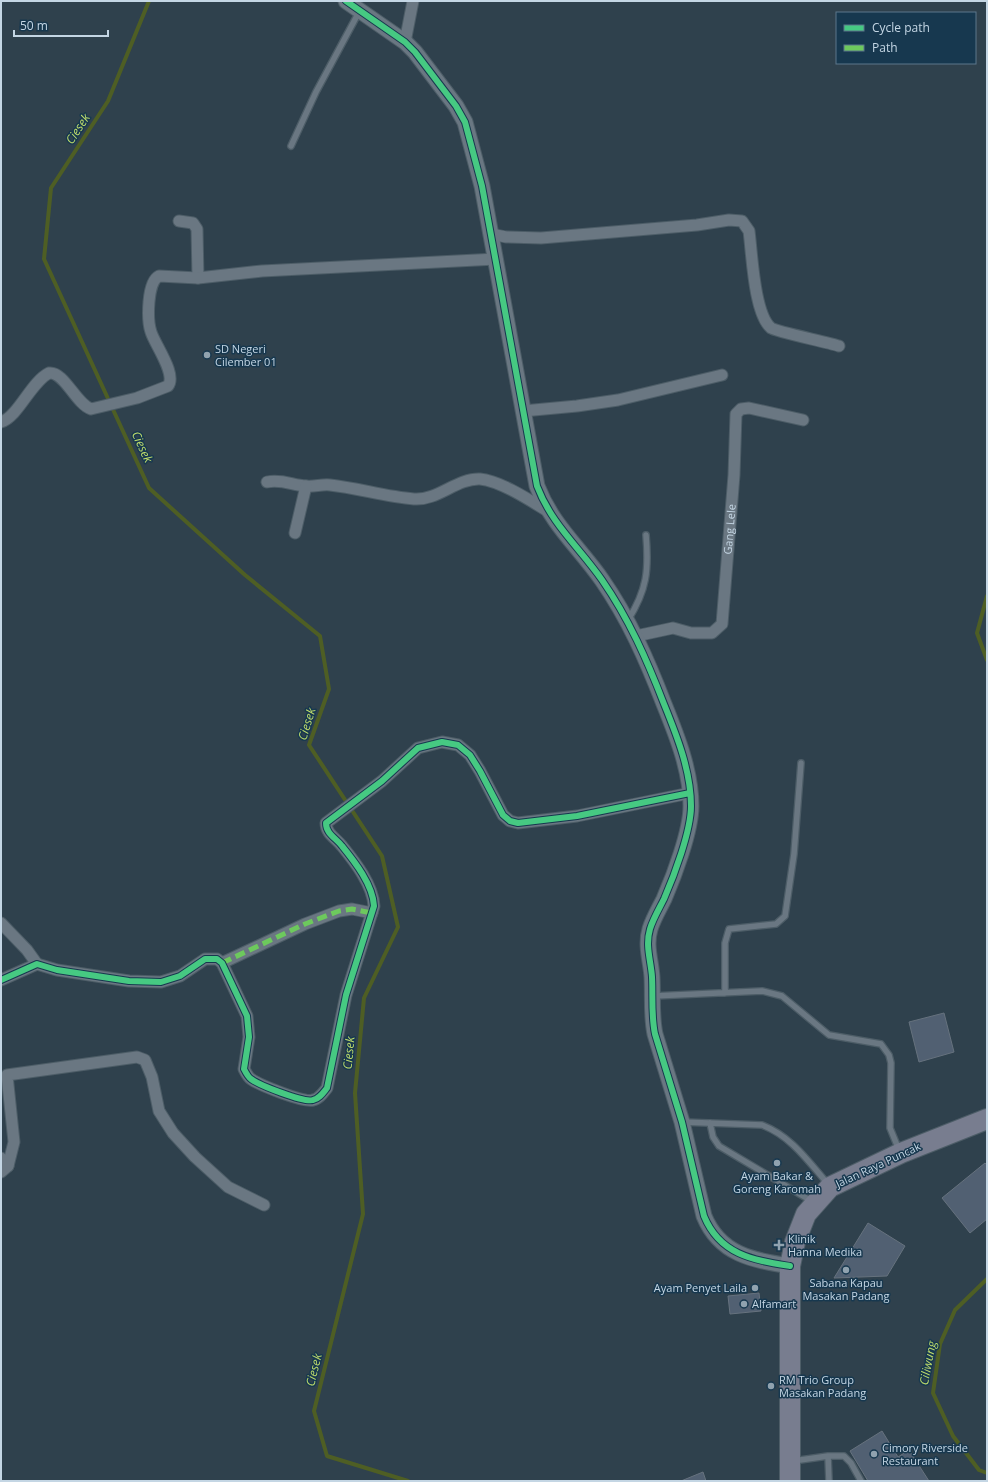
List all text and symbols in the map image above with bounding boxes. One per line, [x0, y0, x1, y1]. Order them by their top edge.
scale bar [14, 12, 108, 38]
legend [836, 12, 976, 64]
text: 50 m [20, 17, 48, 34]
text: Cycle path [872, 19, 930, 36]
text: Path [872, 39, 898, 56]
water label: Ciesek [61, 109, 94, 147]
place label: SD Negeri Cilember 01 [215, 341, 277, 369]
marker: SD Negeri Cilember 01 [202, 350, 212, 360]
water label: Ciesek [128, 428, 158, 466]
street label: Gang Lele [720, 503, 739, 555]
water label: Ciesek [294, 704, 320, 742]
water label: Ciesek [339, 1035, 359, 1070]
street label: Jalan Raya Puncak [832, 1138, 923, 1191]
marker: Ayam Bakar & Goreng Karomah [772, 1158, 782, 1168]
place label: Ayam Bakar & Goreng Karomah [733, 1168, 821, 1196]
place label: Klinik Hanna Medika [788, 1231, 862, 1259]
marker: Klinik Hanna Medika [773, 1239, 785, 1251]
marker: Sabana Kapau Masakan Padang [841, 1265, 851, 1275]
place label: Sabana Kapau Masakan Padang [802, 1275, 890, 1303]
place label: Ayam Penyet Laila [654, 1280, 747, 1295]
marker: Ayam Penyet Laila [750, 1283, 760, 1293]
place label: Alfamart [752, 1296, 796, 1311]
marker: Alfamart [739, 1299, 749, 1309]
water label: Ciliwung [915, 1339, 940, 1387]
water label: Ciesek [301, 1351, 326, 1388]
place label: RM Trio Group Masakan Padang [779, 1372, 866, 1400]
marker: RM Trio Group Masakan Padang [766, 1381, 776, 1391]
place label: Cimory Riverside Restaurant [882, 1440, 968, 1468]
marker: Cimory Riverside Restaurant [869, 1449, 879, 1459]

